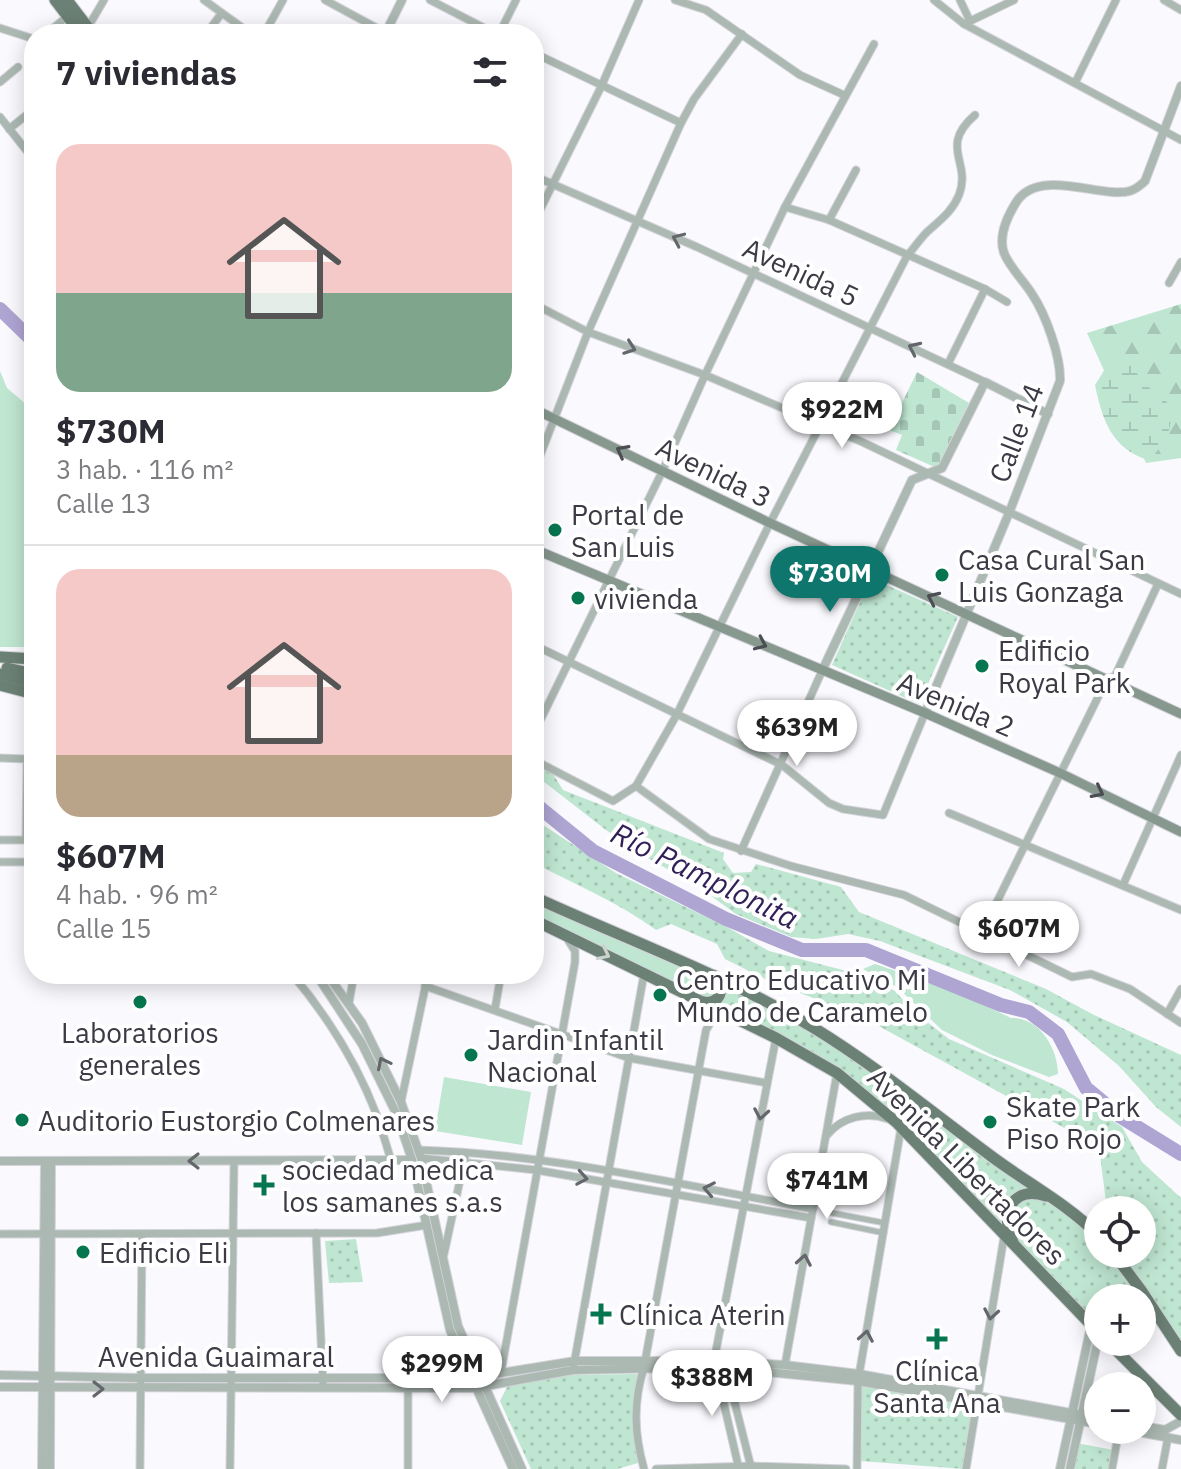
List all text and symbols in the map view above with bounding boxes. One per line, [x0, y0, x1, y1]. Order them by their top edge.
text: 7 viviendas [56, 50, 237, 94]
icon: filters [468, 50, 512, 94]
icon: home [212, 196, 356, 340]
street label: Avenida 5 [737, 229, 865, 315]
one-way arrow [672, 233, 687, 249]
one-way arrow [622, 338, 636, 355]
one-way arrow [908, 342, 923, 358]
street label: Calle 14 [980, 378, 1052, 488]
pin: $922M [786, 382, 898, 450]
text: $922M [800, 391, 884, 425]
text: $730M [56, 408, 165, 452]
street label: Avenida 3 [650, 428, 778, 516]
one-way arrow [616, 445, 630, 460]
text: 3 hab. · 116 m² [56, 452, 233, 486]
text: Calle 13 [56, 486, 152, 520]
place label: Portal de San Luis [571, 496, 684, 565]
marker: Portal de San Luis [546, 521, 564, 539]
place label: Casa Cural San Luis Gonzaga [958, 541, 1145, 610]
pin: $730M [774, 546, 886, 614]
text: $730M [788, 555, 872, 589]
marker: Casa Cural San Luis Gonzaga [933, 566, 951, 584]
place label: vivienda [594, 580, 698, 617]
marker: vivienda [569, 589, 587, 607]
one-way arrow [926, 592, 941, 608]
icon: home [212, 621, 356, 765]
place label: Edificio Royal Park [998, 632, 1131, 701]
one-way arrow [752, 634, 767, 650]
marker: Edificio Royal Park [973, 657, 991, 675]
street label: Avenida 2 [892, 663, 1020, 745]
pin: $639M [741, 700, 853, 768]
text: $639M [755, 709, 839, 743]
one-way arrow [1090, 782, 1105, 798]
water label: Río Pamplonita [605, 813, 805, 937]
text: $607M [56, 833, 165, 877]
text: 4 hab. · 96 m² [56, 877, 218, 911]
pin: $607M [963, 901, 1075, 969]
text: $607M [977, 910, 1061, 944]
text: Calle 15 [56, 911, 152, 945]
one-way arrow [596, 945, 610, 961]
place label: Centro Educativo Mi Mundo de Caramelo [676, 961, 928, 1030]
marker: Centro Educativo Mi Mundo de Caramelo [651, 986, 669, 1004]
marker: Laboratorios generales [131, 993, 149, 1011]
place label: Laboratorios generales [61, 1014, 219, 1083]
place label: Jardin Infantil Nacional [487, 1021, 664, 1090]
marker: Jardin Infantil Nacional [462, 1046, 480, 1064]
one-way arrow [377, 1057, 392, 1072]
street label: Avenida Libertadores [860, 1059, 1074, 1273]
place label: Skate Park Piso Rojo [1006, 1088, 1140, 1157]
place label: Auditorio Eustorgio Colmenares [38, 1102, 435, 1139]
one-way arrow [753, 1107, 770, 1121]
marker: Auditorio Eustorgio Colmenares [13, 1111, 31, 1129]
marker: Skate Park Piso Rojo [981, 1113, 999, 1131]
place label: sociedad medica los samanes s.a.s [282, 1151, 503, 1220]
one-way arrow [187, 1152, 200, 1170]
pin: $741M [771, 1153, 883, 1221]
text: $741M [785, 1162, 869, 1196]
one-way arrow [575, 1169, 589, 1186]
marker: sociedad medica los samanes s.a.s [253, 1174, 275, 1196]
one-way arrow [703, 1181, 716, 1198]
map controls [1084, 1196, 1156, 1444]
button: locate [1084, 1196, 1156, 1268]
place label: Edificio Eli [99, 1234, 228, 1271]
marker: Edificio Eli [74, 1243, 92, 1261]
one-way arrow [795, 1253, 812, 1267]
button: + [1084, 1284, 1156, 1356]
place label: Clínica Aterin [619, 1296, 786, 1333]
marker: Clínica Aterin [590, 1303, 612, 1325]
one-way arrow [984, 1307, 1001, 1320]
marker: Clínica Santa Ana [926, 1328, 948, 1350]
one-way arrow [856, 1329, 873, 1342]
pin: $299M [386, 1336, 498, 1404]
street label: Avenida Guaimaral [98, 1338, 334, 1375]
text: $299M [400, 1345, 484, 1379]
pin: $388M [656, 1350, 768, 1418]
place label: Clínica Santa Ana [873, 1352, 1001, 1421]
text: $388M [670, 1359, 754, 1393]
button: − [1084, 1372, 1156, 1444]
one-way arrow [92, 1380, 105, 1398]

